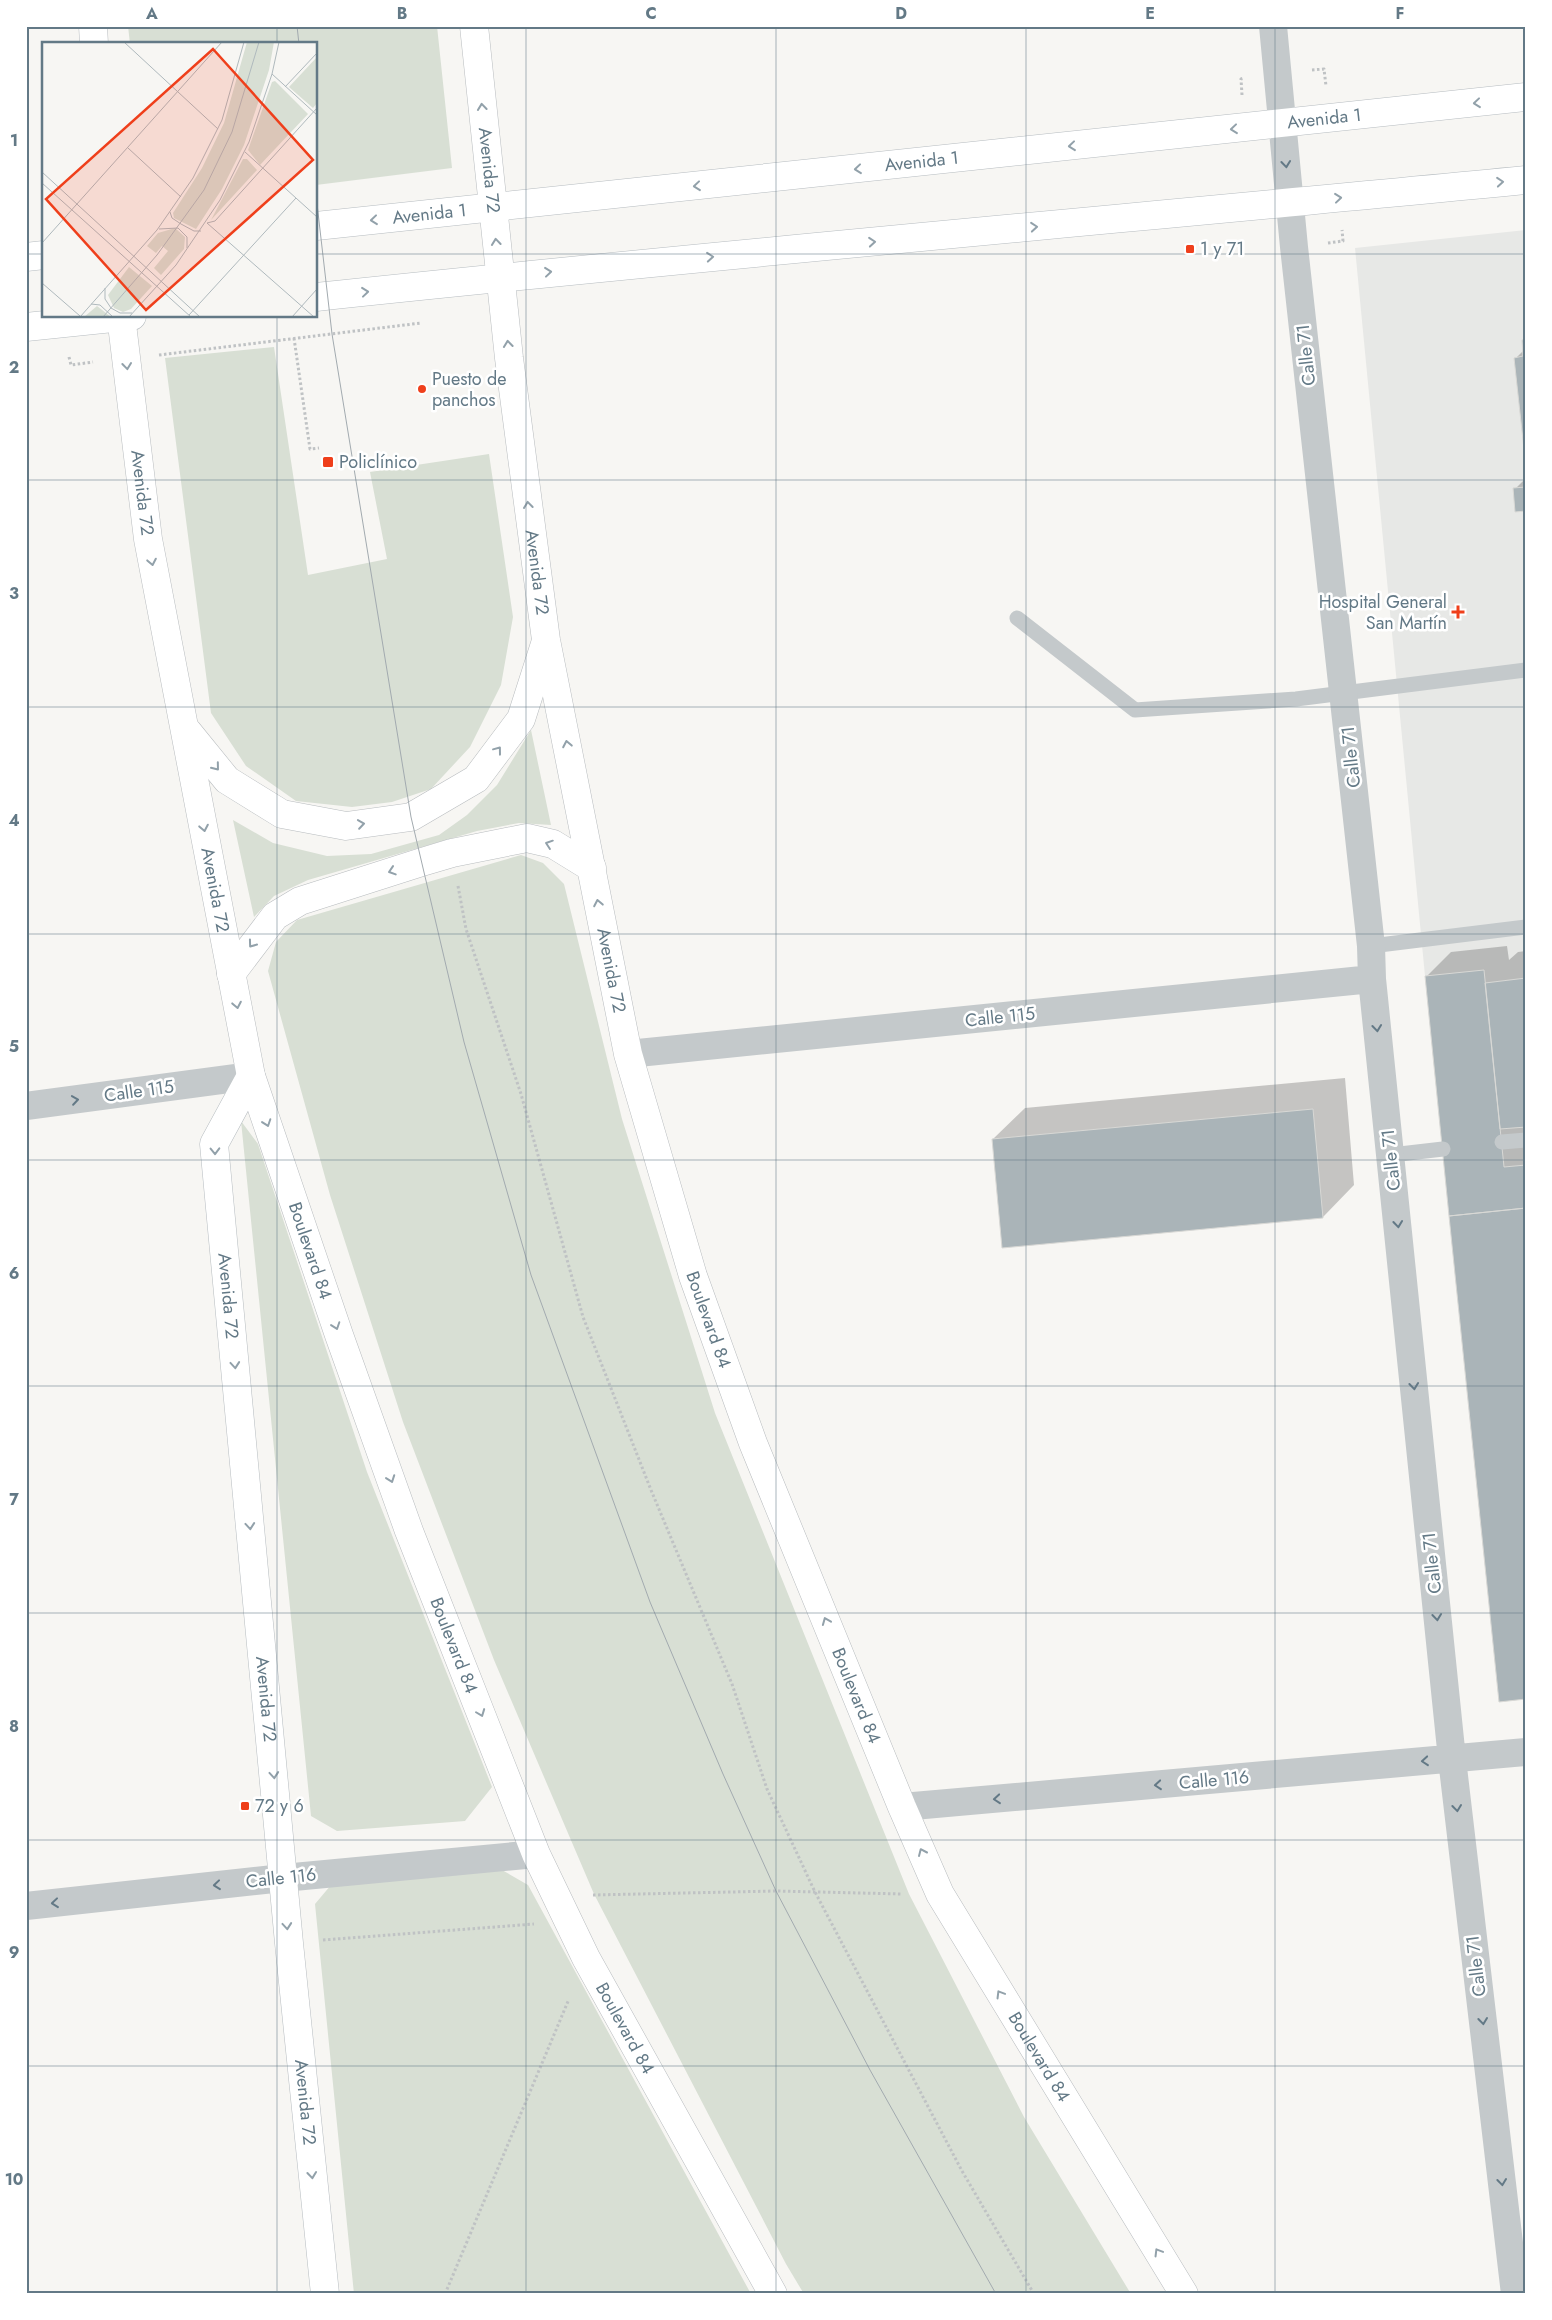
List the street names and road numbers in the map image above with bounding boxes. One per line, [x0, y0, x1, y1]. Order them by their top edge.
street label: Avenida 1 [1286, 102, 1363, 135]
street label: Avenida 72 [472, 126, 507, 214]
street label: Avenida 1 [883, 145, 960, 178]
street label: Avenida 1 [391, 197, 468, 231]
street label: Calle 71 [1290, 323, 1322, 387]
street label: Avenida 72 [124, 448, 160, 537]
street label: Avenida 72 [519, 528, 556, 617]
street label: Calle 71 [1335, 725, 1367, 789]
street label: Avenida 72 [194, 845, 236, 935]
street label: Avenida 72 [590, 926, 633, 1015]
street label: Calle 115 [964, 1000, 1036, 1034]
street label: Calle 115 [102, 1073, 176, 1109]
street label: Calle 71 [1375, 1128, 1407, 1192]
street label: Boulevard 84 [282, 1199, 339, 1303]
street label: Avenida 72 [211, 1252, 245, 1340]
street label: Boulevard 84 [679, 1268, 738, 1372]
street label: Calle 71 [1416, 1531, 1448, 1595]
street label: Boulevard 84 [423, 1594, 485, 1697]
street label: Boulevard 84 [825, 1644, 888, 1747]
street label: Avenida 72 [249, 1655, 283, 1743]
street label: Calle 116 [1178, 1764, 1250, 1796]
street label: Calle 116 [245, 1861, 317, 1895]
street label: Calle 71 [1459, 1934, 1493, 1998]
street label: Boulevard 84 [589, 1978, 661, 2079]
street label: Boulevard 84 [1002, 2007, 1077, 2107]
street label: Avenida 72 [288, 2058, 323, 2146]

